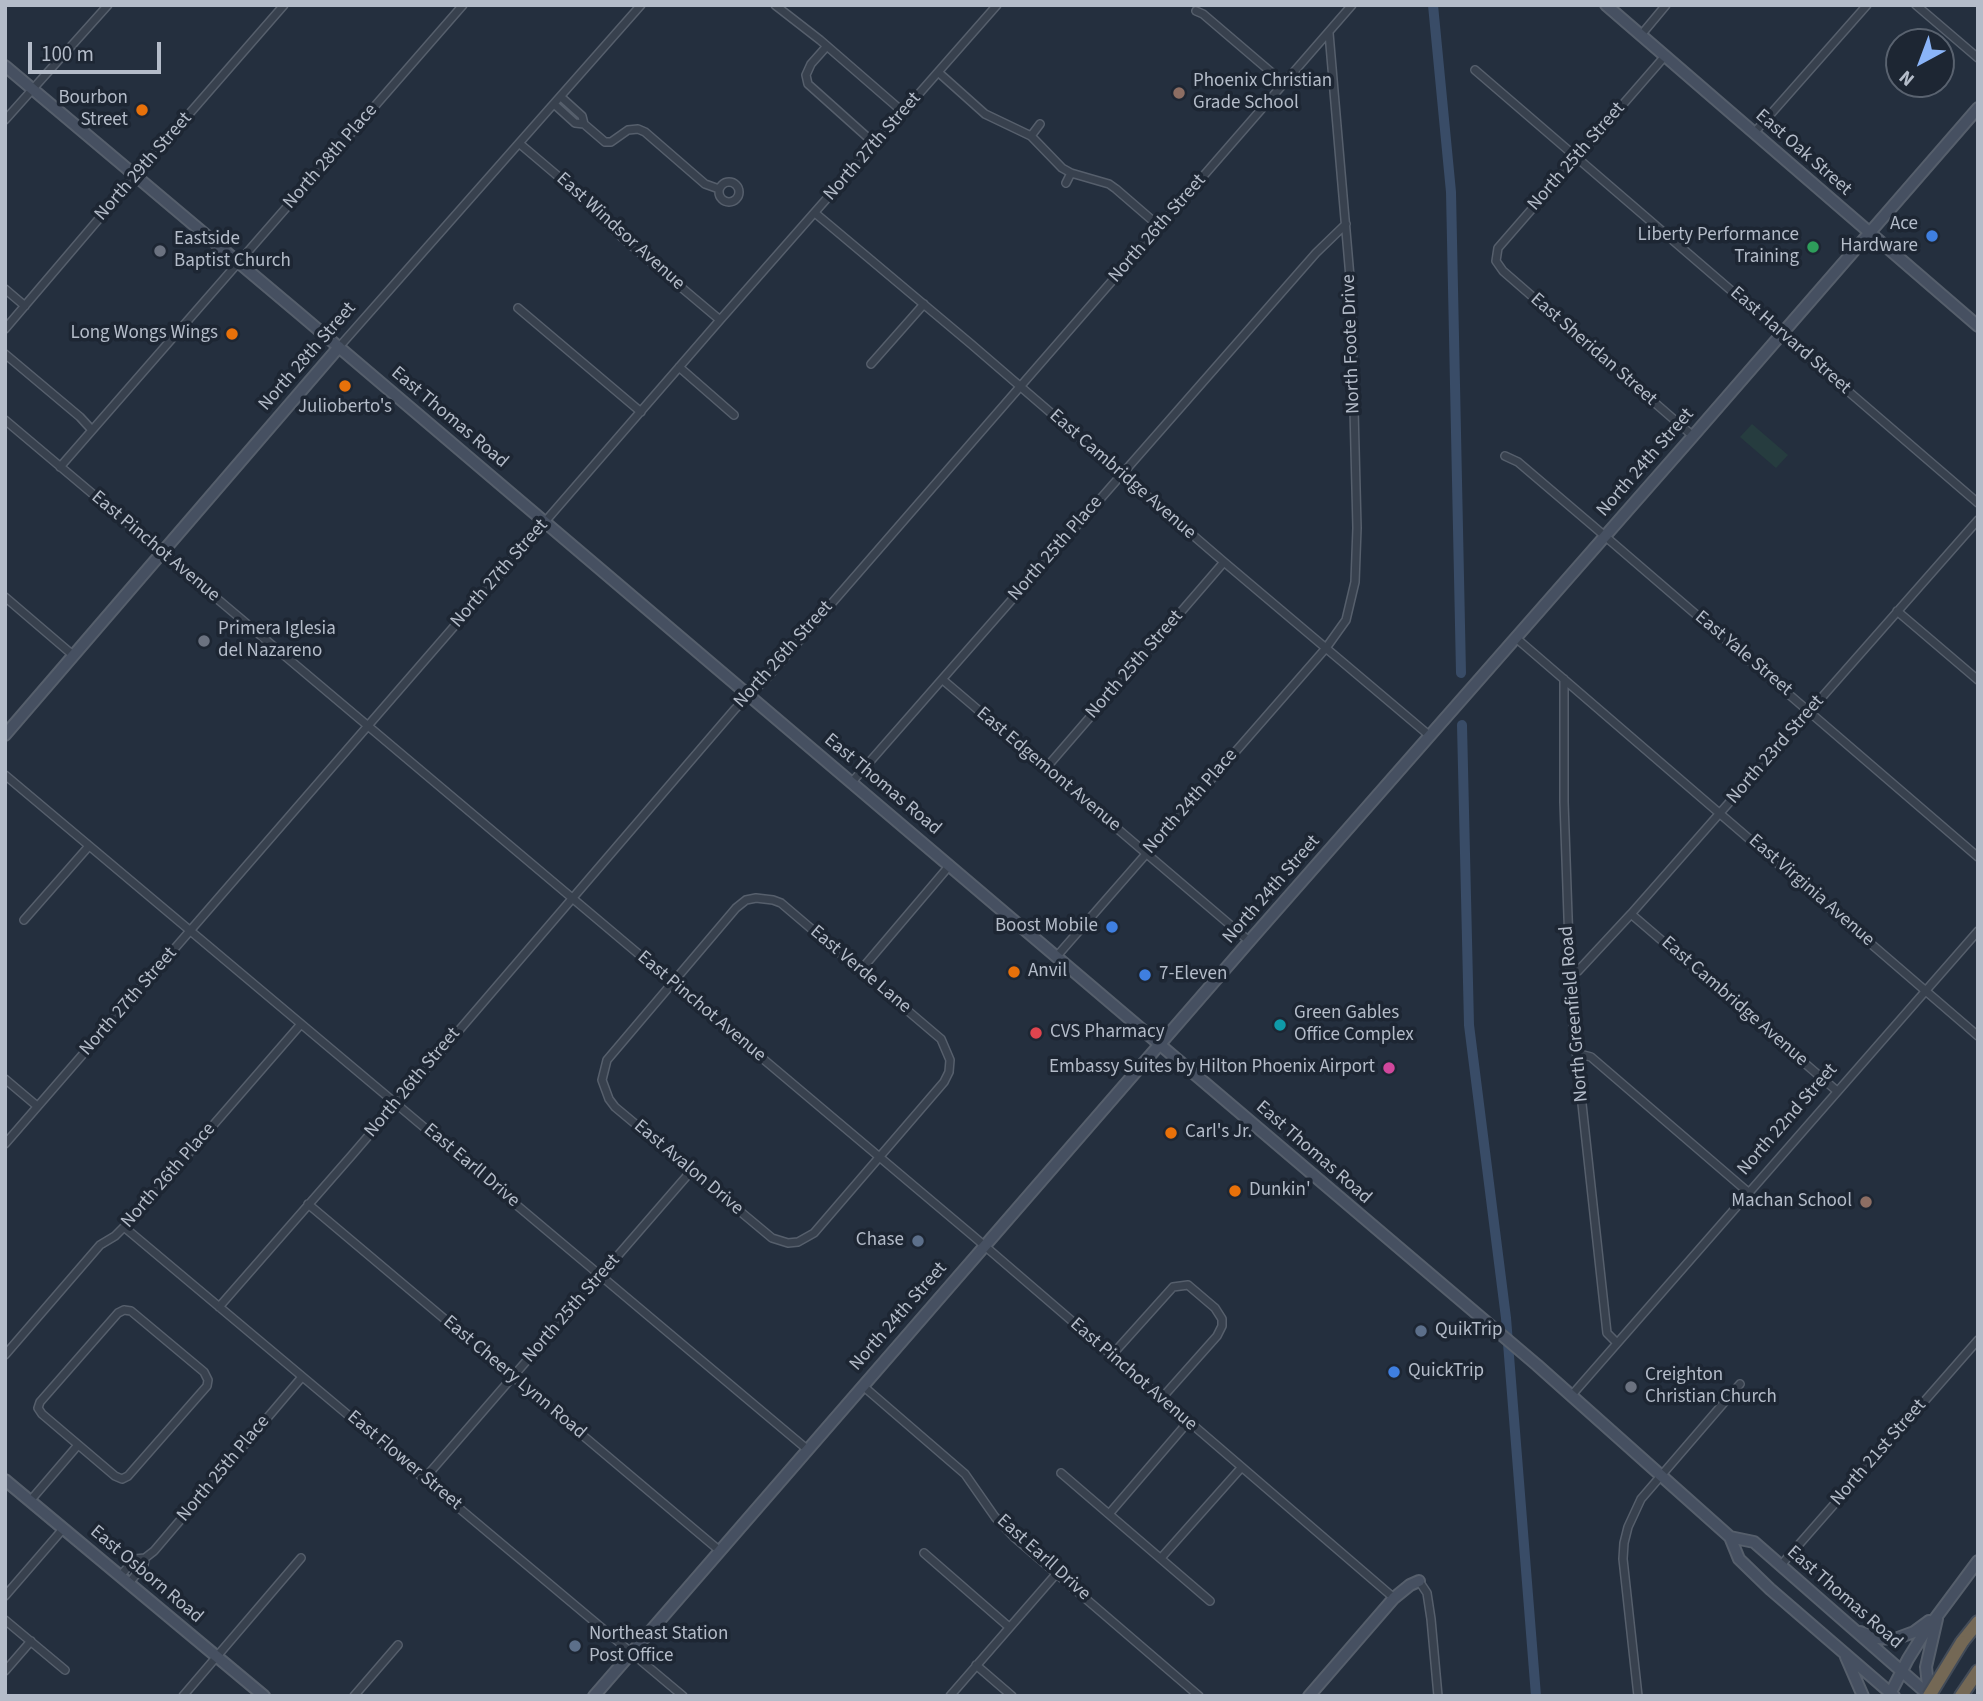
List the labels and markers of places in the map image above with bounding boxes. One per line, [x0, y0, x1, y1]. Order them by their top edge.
place label: Phoenix Christian Grade School [1193, 71, 1332, 115]
marker: Phoenix Christian Grade School [1171, 85, 1187, 101]
place label: Bourbon Street [58, 88, 128, 132]
marker: Bourbon Street [134, 102, 150, 118]
place label: Ace Hardware [1840, 214, 1918, 258]
place label: Liberty Performance Training [1637, 225, 1799, 269]
marker: Ace Hardware [1924, 228, 1940, 244]
place label: Eastside Baptist Church [174, 229, 291, 273]
marker: Liberty Performance Training [1805, 239, 1821, 255]
marker: Eastside Baptist Church [152, 243, 168, 259]
place label: Long Wongs Wings [70, 323, 218, 345]
marker: Long Wongs Wings [224, 326, 240, 342]
marker: Julioberto's [337, 378, 353, 394]
place label: Julioberto's [298, 397, 392, 419]
place label: Primera Iglesia del Nazareno [218, 619, 336, 663]
marker: Primera Iglesia del Nazareno [196, 633, 212, 649]
place label: Boost Mobile [995, 916, 1098, 938]
marker: Boost Mobile [1104, 919, 1120, 935]
place label: Anvil [1028, 961, 1067, 983]
marker: Anvil [1006, 964, 1022, 980]
place label: 7-Eleven [1159, 964, 1227, 986]
marker: 7-Eleven [1137, 967, 1153, 983]
place label: Green Gables Office Complex [1294, 1003, 1414, 1047]
marker: Green Gables Office Complex [1272, 1017, 1288, 1033]
place label: CVS Pharmacy [1050, 1022, 1165, 1044]
marker: CVS Pharmacy [1028, 1025, 1044, 1041]
place label: Embassy Suites by Hilton Phoenix Airport [1049, 1057, 1375, 1079]
marker: Embassy Suites by Hilton Phoenix Airport [1381, 1060, 1397, 1076]
place label: Carl's Jr. [1185, 1122, 1252, 1144]
marker: Carl's Jr. [1163, 1125, 1179, 1141]
place label: Dunkin' [1249, 1180, 1311, 1202]
marker: Dunkin' [1227, 1183, 1243, 1199]
place label: Machan School [1731, 1191, 1852, 1213]
marker: Machan School [1858, 1194, 1874, 1210]
place label: Chase [856, 1230, 904, 1252]
marker: Chase [910, 1233, 926, 1249]
place label: QuikTrip [1435, 1320, 1502, 1342]
marker: QuikTrip [1413, 1323, 1429, 1339]
place label: QuickTrip [1408, 1361, 1484, 1383]
marker: QuickTrip [1386, 1364, 1402, 1380]
place label: Creighton Christian Church [1645, 1365, 1777, 1409]
marker: Creighton Christian Church [1623, 1379, 1639, 1395]
place label: Northeast Station Post Office [589, 1624, 728, 1668]
marker: Northeast Station Post Office [567, 1638, 583, 1654]

